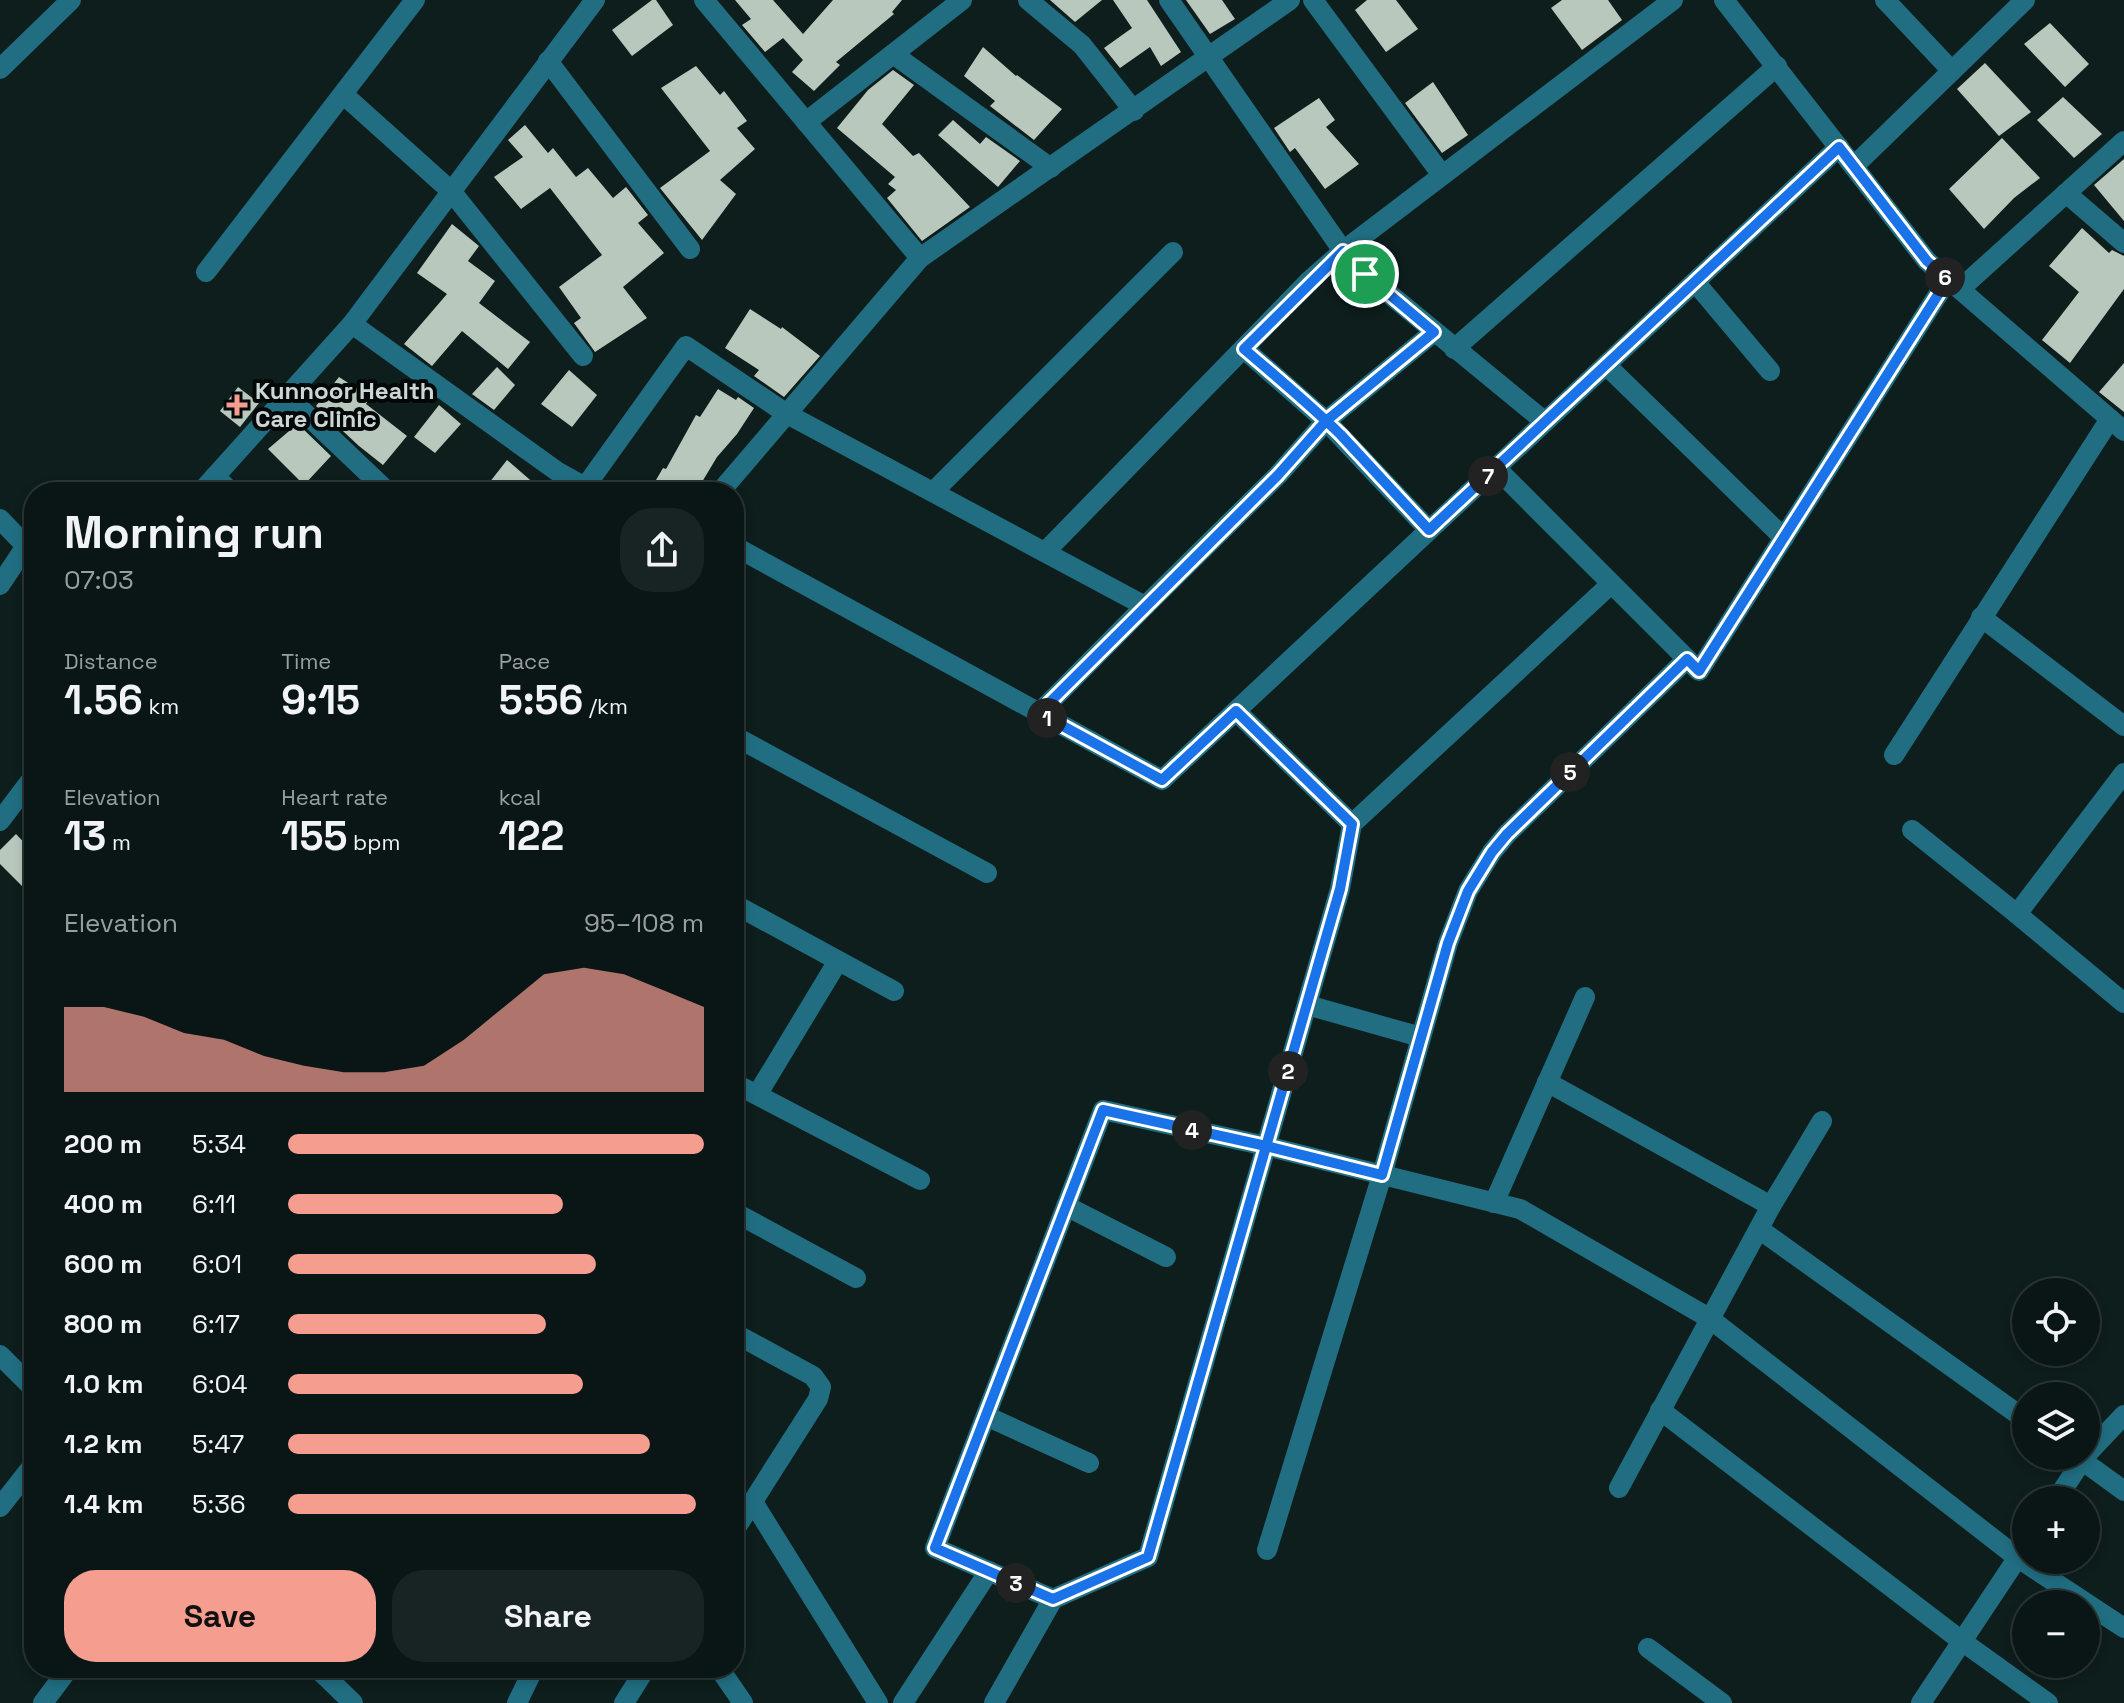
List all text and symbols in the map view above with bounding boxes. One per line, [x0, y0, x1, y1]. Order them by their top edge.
pin [1331, 240, 1399, 308]
icon: arrive [1343, 252, 1387, 296]
pin: 6 [1925, 257, 1965, 297]
text: 6 [1938, 263, 1952, 291]
place label: Kunnoor Health Care Clinic [255, 375, 435, 434]
marker: Kunnoor Health Care Clinic [226, 394, 248, 416]
pin: 7 [1468, 456, 1508, 496]
text: 7 [1482, 462, 1494, 490]
text: Morning run [64, 505, 324, 561]
button: share [620, 508, 704, 592]
text: 07:03 [64, 563, 134, 597]
text: Distance [64, 647, 158, 675]
text: Time [281, 647, 331, 675]
text: Pace [499, 647, 550, 675]
text: 1.56 [64, 675, 143, 726]
text: 9:15 [281, 675, 360, 726]
text: 5:56 [499, 675, 583, 726]
text: km [143, 692, 179, 720]
text: /km [583, 692, 628, 720]
pin: 1 [1027, 698, 1067, 738]
text: 1 [1042, 704, 1052, 732]
pin: 5 [1550, 752, 1590, 792]
text: 5 [1563, 758, 1577, 786]
text: Elevation [64, 783, 160, 811]
text: Heart rate [281, 783, 388, 811]
text: kcal [499, 783, 541, 811]
text: 13 [64, 811, 106, 862]
text: 155 [281, 811, 347, 862]
text: 122 [499, 811, 564, 862]
text: m [106, 828, 131, 856]
text: bpm [347, 828, 400, 856]
text: Elevation [64, 906, 178, 940]
text: 95–108 m [584, 906, 704, 940]
pin: 2 [1268, 1051, 1308, 1091]
text: 2 [1281, 1057, 1295, 1085]
pin: 4 [1172, 1110, 1212, 1150]
text: 4 [1185, 1116, 1199, 1144]
text: 200 m [64, 1127, 142, 1161]
text: 5:34 [192, 1127, 246, 1161]
text: 400 m [64, 1187, 143, 1221]
text: 6:11 [192, 1187, 236, 1221]
text: 600 m [64, 1247, 143, 1281]
text: 6:01 [192, 1247, 242, 1281]
map controls [2012, 1278, 2100, 1678]
button: locate [2012, 1278, 2100, 1366]
text: 800 m [64, 1307, 142, 1341]
text: 6:17 [192, 1307, 240, 1341]
text: 1.0 km [64, 1367, 144, 1401]
text: 6:04 [192, 1367, 247, 1401]
button: layers [2012, 1382, 2100, 1470]
text: 1.2 km [64, 1427, 142, 1461]
text: 5:47 [192, 1427, 244, 1461]
button: + [2012, 1486, 2100, 1574]
text: 1.4 km [64, 1487, 144, 1521]
text: 5:36 [192, 1487, 246, 1521]
pin: 3 [996, 1563, 1036, 1603]
text: 3 [1009, 1569, 1023, 1597]
button: Save [64, 1570, 376, 1662]
button: Share [392, 1570, 704, 1662]
button: − [2012, 1590, 2100, 1678]

